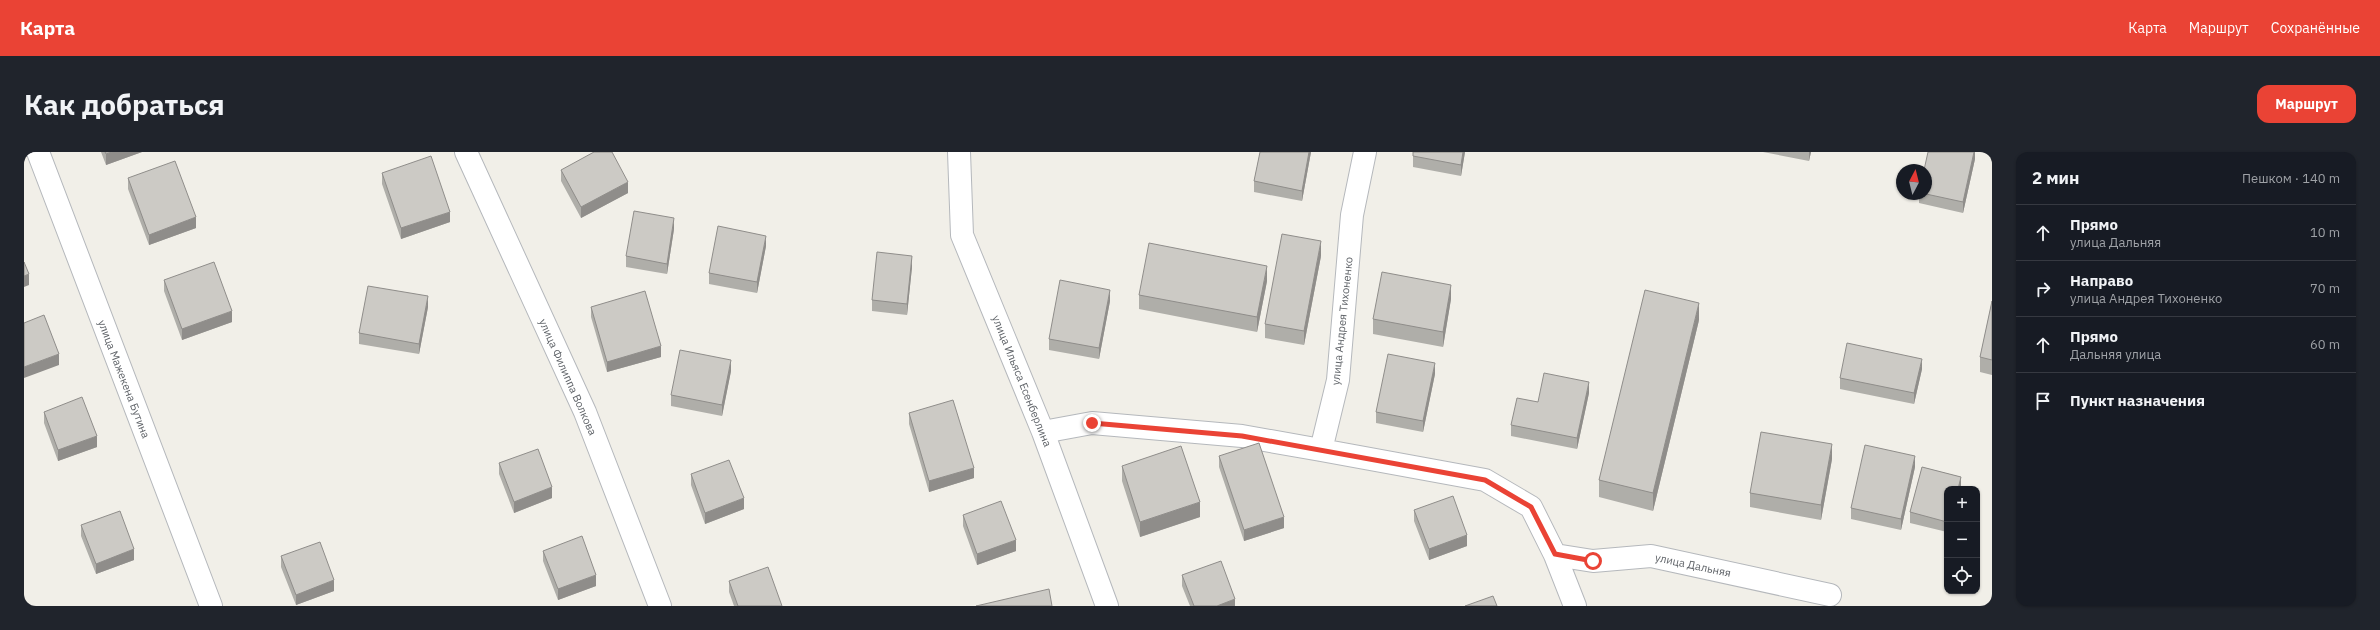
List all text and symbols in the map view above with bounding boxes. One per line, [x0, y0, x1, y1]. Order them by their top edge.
text: Карта [20, 16, 75, 40]
text: Карта [2128, 19, 2167, 37]
text: Маршрут [2189, 19, 2249, 37]
text: Сохранённые [2271, 19, 2360, 37]
button: Маршрут [2257, 85, 2356, 123]
text: Как добраться [24, 86, 225, 123]
north arrow [1896, 164, 1932, 200]
text: 2 мин [2032, 167, 2079, 189]
text: Пешком · 140 m [2242, 170, 2340, 187]
text: Прямо [2070, 215, 2118, 234]
icon: ahead [2032, 222, 2054, 244]
text: 10 m [2310, 224, 2340, 241]
text: улица Дальняя [2070, 234, 2161, 251]
street label: улица Андрея Тихоненко [1328, 256, 1356, 386]
text: Направо [2070, 271, 2133, 290]
icon: right [2032, 278, 2054, 300]
text: 70 m [2310, 280, 2340, 297]
text: улица Андрея Тихоненко [2070, 290, 2222, 307]
street label: улица Ильяса Есенберлина [989, 313, 1055, 449]
street label: улица Филиппа Волкова [536, 317, 600, 438]
street label: улица Мажекена Бутина [95, 318, 153, 440]
text: Прямо [2070, 327, 2118, 346]
icon: ahead [2032, 334, 2054, 356]
text: 60 m [2310, 336, 2340, 353]
text: Дальняя улица [2070, 346, 2161, 363]
icon: arrive [2032, 390, 2054, 412]
text: Пункт назначения [2070, 391, 2205, 410]
route end [1083, 414, 1101, 432]
map controls [1944, 486, 1980, 594]
button: + [1944, 486, 1980, 522]
button: − [1944, 522, 1980, 558]
street label: улица Дальняя [1654, 550, 1732, 580]
route start [1584, 552, 1602, 570]
button: locate [1944, 558, 1980, 594]

